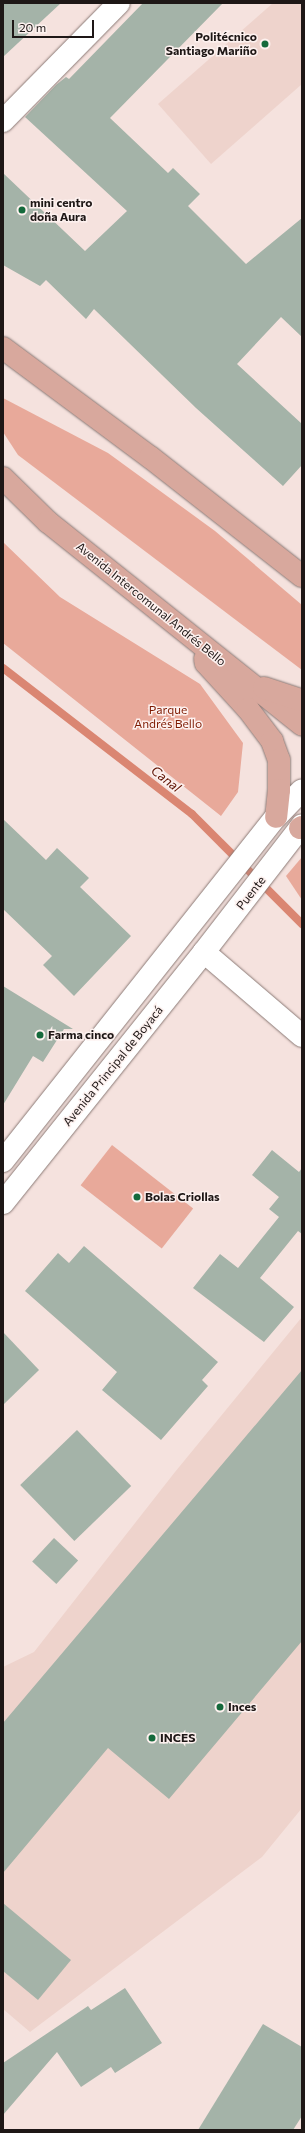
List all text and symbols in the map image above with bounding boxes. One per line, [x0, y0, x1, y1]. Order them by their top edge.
scale bar [14, 12, 96, 38]
text: 20 m [19, 20, 46, 34]
place label: Politécnico Santiago Mariño [166, 30, 257, 58]
marker: Politécnico Santiago Mariño [260, 39, 270, 49]
place label: mini centro doña Aura [30, 196, 92, 224]
marker: mini centro doña Aura [17, 205, 27, 215]
street label: Avenida Intercomunal Andrés Bello [73, 539, 229, 669]
park label: Parque Andrés Bello [134, 703, 202, 731]
water label: Canal [148, 763, 184, 795]
street label: Puente [233, 873, 269, 913]
street label: Avenida Principal de Boyacá [60, 1003, 166, 1129]
place label: Farma cinco [48, 1028, 114, 1042]
marker: Farma cinco [35, 1030, 45, 1040]
place label: Bolas Criollas [145, 1190, 220, 1204]
marker: Bolas Criollas [132, 1192, 142, 1202]
place label: Inces [228, 1700, 256, 1714]
marker: Inces [215, 1702, 225, 1712]
place label: INCES [160, 1731, 195, 1745]
marker: INCES [147, 1733, 157, 1743]

